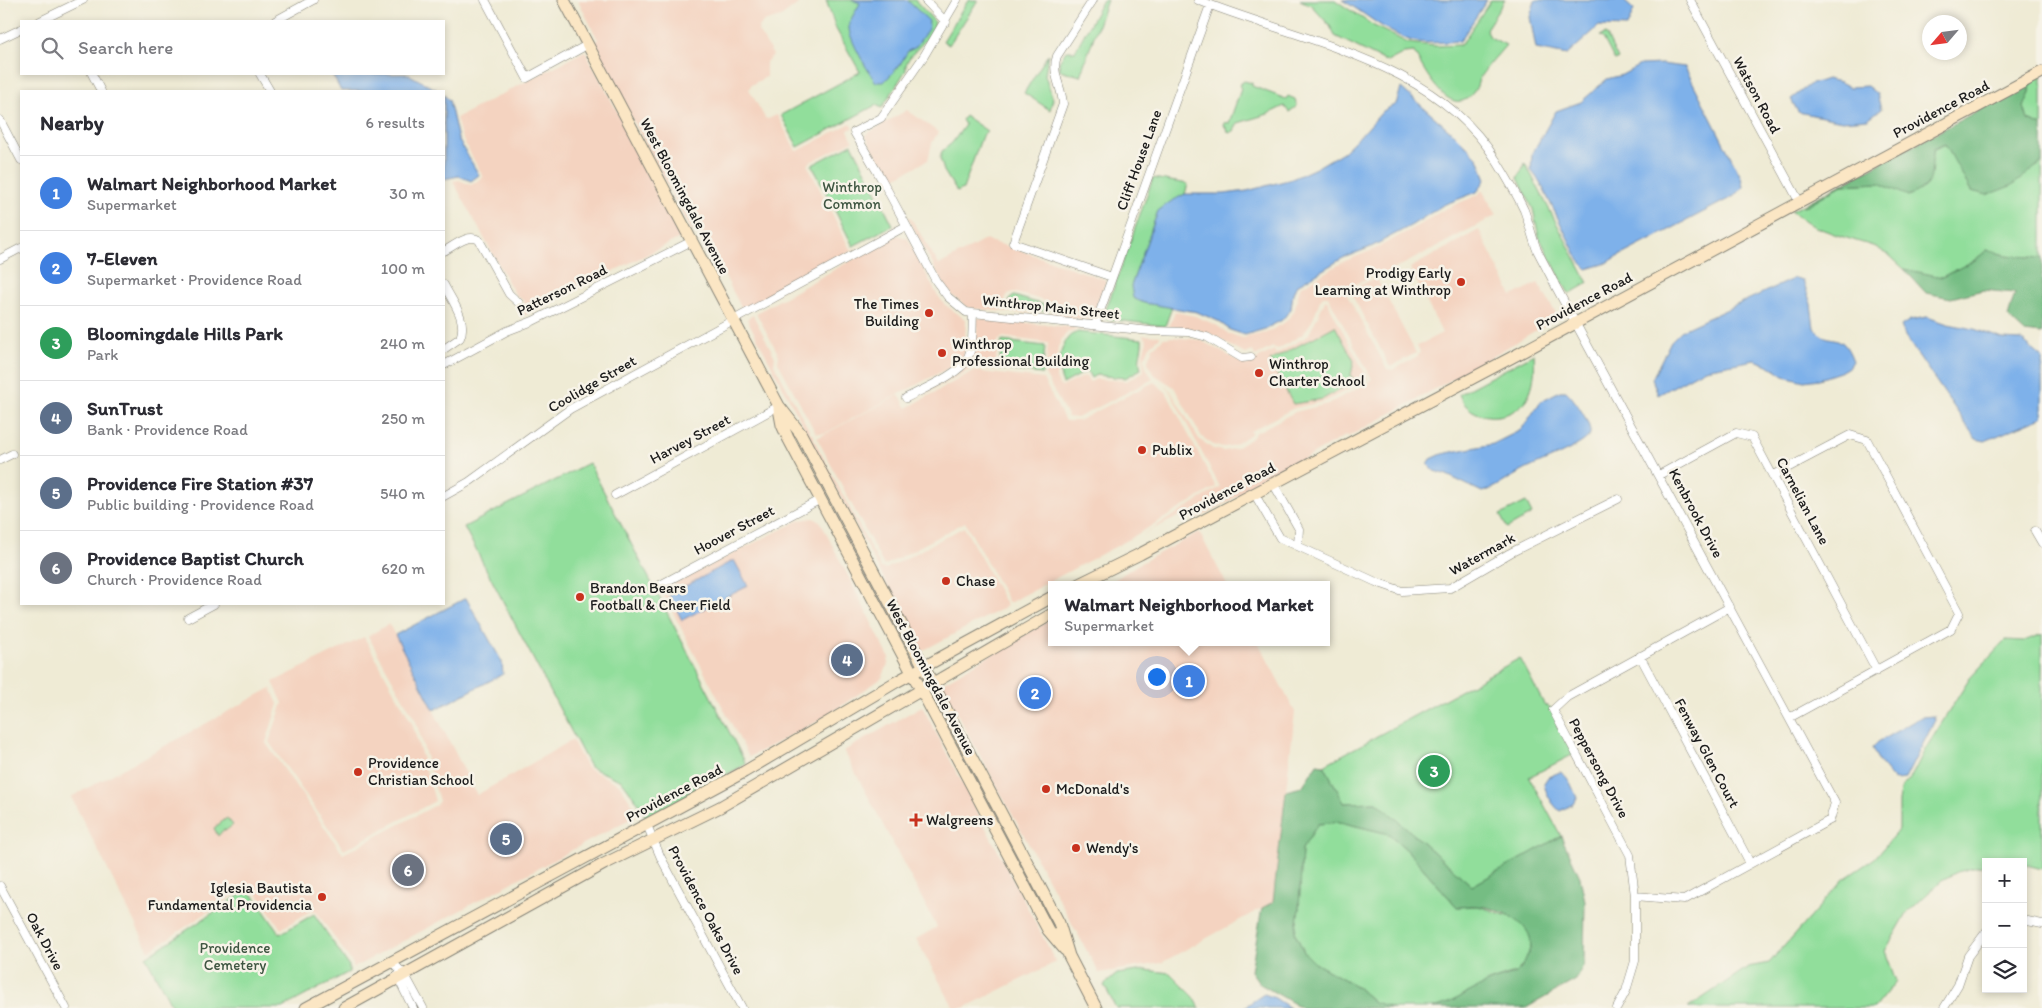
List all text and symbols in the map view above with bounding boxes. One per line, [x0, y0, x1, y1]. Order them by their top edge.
north arrow [1922, 15, 1967, 60]
search box [20, 20, 445, 75]
icon: search [38, 34, 66, 62]
text: Search here [78, 36, 173, 59]
street label: Watson Road [1729, 53, 1785, 137]
street label: Providence Road [1890, 76, 1992, 142]
street label: Cliff House Lane [1112, 107, 1166, 213]
text: Nearby [40, 110, 104, 135]
text: 6 results [365, 113, 425, 132]
street label: West Bloomingdale Avenue [636, 115, 734, 277]
text: Walmart Neighborhood Market [87, 172, 337, 195]
park label: Winthrop Common [822, 178, 882, 213]
text: 1 [52, 184, 60, 203]
text: 30 m [389, 184, 425, 203]
text: Supermarket [87, 195, 177, 214]
text: 7-Eleven [87, 247, 158, 270]
text: 2 [52, 259, 60, 278]
text: 100 m [381, 259, 425, 278]
street label: Patterson Road [514, 260, 611, 320]
place label: Prodigy Early Learning at Winthrop [1315, 264, 1451, 299]
street label: Providence Road [1533, 268, 1635, 334]
text: Supermarket · Providence Road [87, 270, 302, 289]
marker: Prodigy Early Learning at Winthrop [1455, 276, 1467, 288]
street label: Winthrop Main Street [981, 291, 1121, 323]
place label: The Times Building [854, 295, 919, 330]
marker: The Times Building [923, 307, 935, 319]
text: Bloomingdale Hills Park [87, 322, 283, 345]
text: 3 [52, 334, 60, 353]
text: 240 m [380, 334, 425, 353]
place label: Winthrop Professional Building [952, 335, 1089, 370]
text: Park [87, 345, 118, 364]
marker: Winthrop Professional Building [936, 347, 948, 359]
street label: Coolidge Street [545, 351, 640, 417]
place label: Winthrop Charter School [1269, 355, 1366, 390]
marker: Winthrop Charter School [1253, 367, 1265, 379]
text: SunTrust [87, 397, 163, 420]
text: 4 [51, 409, 61, 428]
text: 250 m [381, 409, 425, 428]
street label: Harvey Street [647, 410, 734, 468]
text: Bank · Providence Road [87, 420, 248, 439]
place label: Publix [1152, 441, 1193, 459]
marker: Publix [1136, 444, 1148, 456]
street label: Carnelian Lane [1772, 454, 1834, 548]
street label: Providence Road [1176, 458, 1278, 524]
street label: Kenbrook Drive [1665, 465, 1727, 561]
text: Providence Fire Station #37 [87, 472, 313, 495]
text: 5 [52, 484, 60, 503]
text: 540 m [380, 484, 425, 503]
text: Public building · Providence Road [87, 495, 314, 514]
street label: Hoover Street [691, 501, 778, 559]
street label: Watermark [1446, 528, 1518, 579]
text: Providence Baptist Church [87, 547, 304, 570]
text: 6 [52, 559, 60, 578]
text: 620 m [381, 559, 425, 578]
text: Church · Providence Road [87, 570, 262, 589]
place label: Chase [956, 572, 995, 590]
marker: Chase [940, 575, 952, 587]
place label: Brandon Bears Football & Cheer Field [590, 579, 731, 614]
popup [1048, 581, 1330, 646]
marker: Brandon Bears Football & Cheer Field [574, 591, 586, 603]
text: Walmart Neighborhood Market [1064, 593, 1314, 616]
street label: West Bloomingdale Avenue [882, 596, 980, 758]
text: Supermarket [1064, 616, 1154, 635]
pin: 4 [831, 641, 863, 679]
pin: 1 [1173, 662, 1205, 700]
your location [1144, 664, 1170, 690]
pin: 2 [1019, 674, 1051, 712]
street label: Fenway Glen Court [1671, 695, 1744, 811]
street label: Peppersong Drive [1565, 715, 1633, 821]
pin: 3 [1418, 752, 1450, 790]
place label: Providence Christian School [368, 754, 474, 789]
street label: Providence Road [623, 760, 725, 826]
marker: Providence Christian School [352, 766, 364, 778]
place label: McDonald's [1056, 780, 1130, 798]
marker: McDonald's [1040, 783, 1052, 795]
place label: Walgreens [926, 811, 994, 829]
marker: Walgreens [910, 814, 922, 826]
pin: 5 [490, 820, 522, 858]
place label: Wendy's [1086, 839, 1139, 857]
street label: Providence Oaks Drive [664, 842, 748, 978]
marker: Wendy's [1070, 842, 1082, 854]
pin: 6 [392, 851, 424, 889]
map controls [1982, 858, 2027, 993]
button: + [1982, 858, 2027, 903]
place label: Iglesia Bautista Fundamental Providencia [148, 879, 312, 914]
marker: Iglesia Bautista Fundamental Providencia [316, 891, 328, 903]
button: − [1982, 903, 2027, 948]
street label: Oak Drive [22, 909, 68, 973]
park label: Providence Cemetery [200, 939, 270, 974]
button: layers [1982, 948, 2027, 993]

